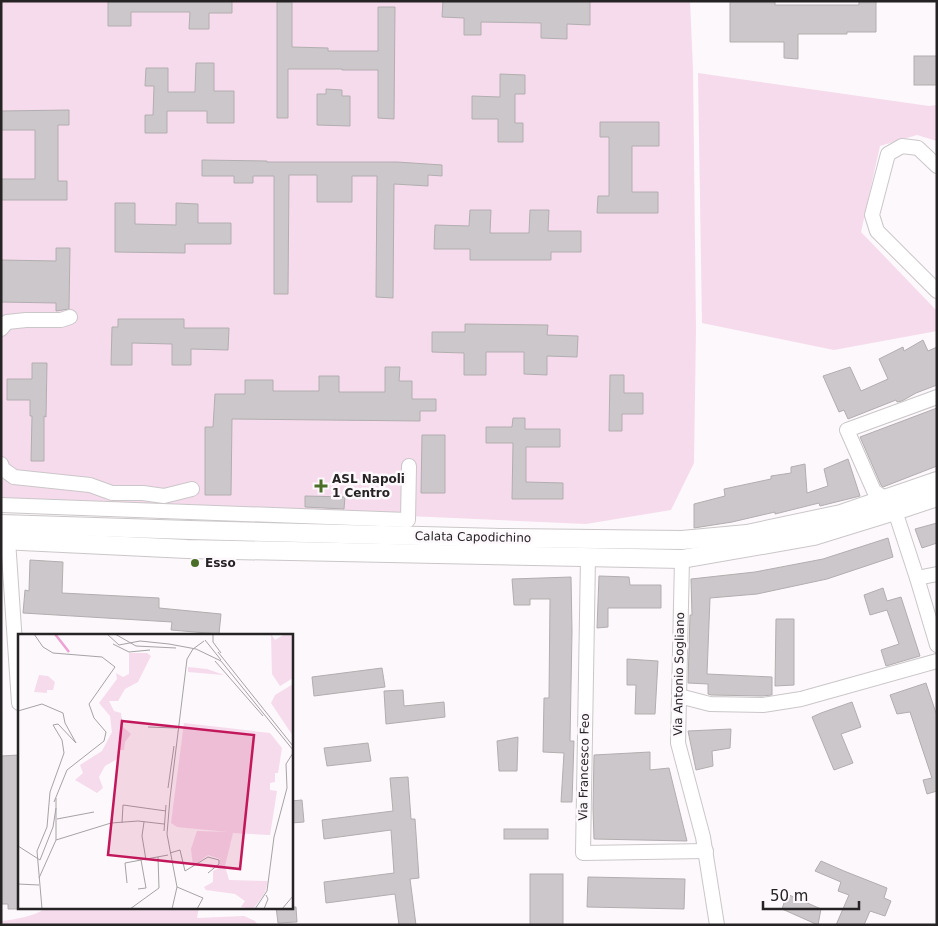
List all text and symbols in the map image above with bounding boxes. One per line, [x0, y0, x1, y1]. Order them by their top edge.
place label: ASL Napoli 1 Centro [332, 472, 405, 500]
marker: ASL Napoli 1 Centro [314, 479, 328, 493]
street label: Calata Capodichino [415, 529, 531, 545]
place label: Esso [205, 556, 236, 570]
marker: Esso [189, 557, 201, 569]
street label: Via Antonio Sogliano [671, 612, 687, 736]
inset map [18, 634, 292, 908]
street label: Via Francesco Feo [576, 713, 592, 821]
scale bar [763, 878, 859, 910]
text: 50 m [770, 887, 808, 905]

